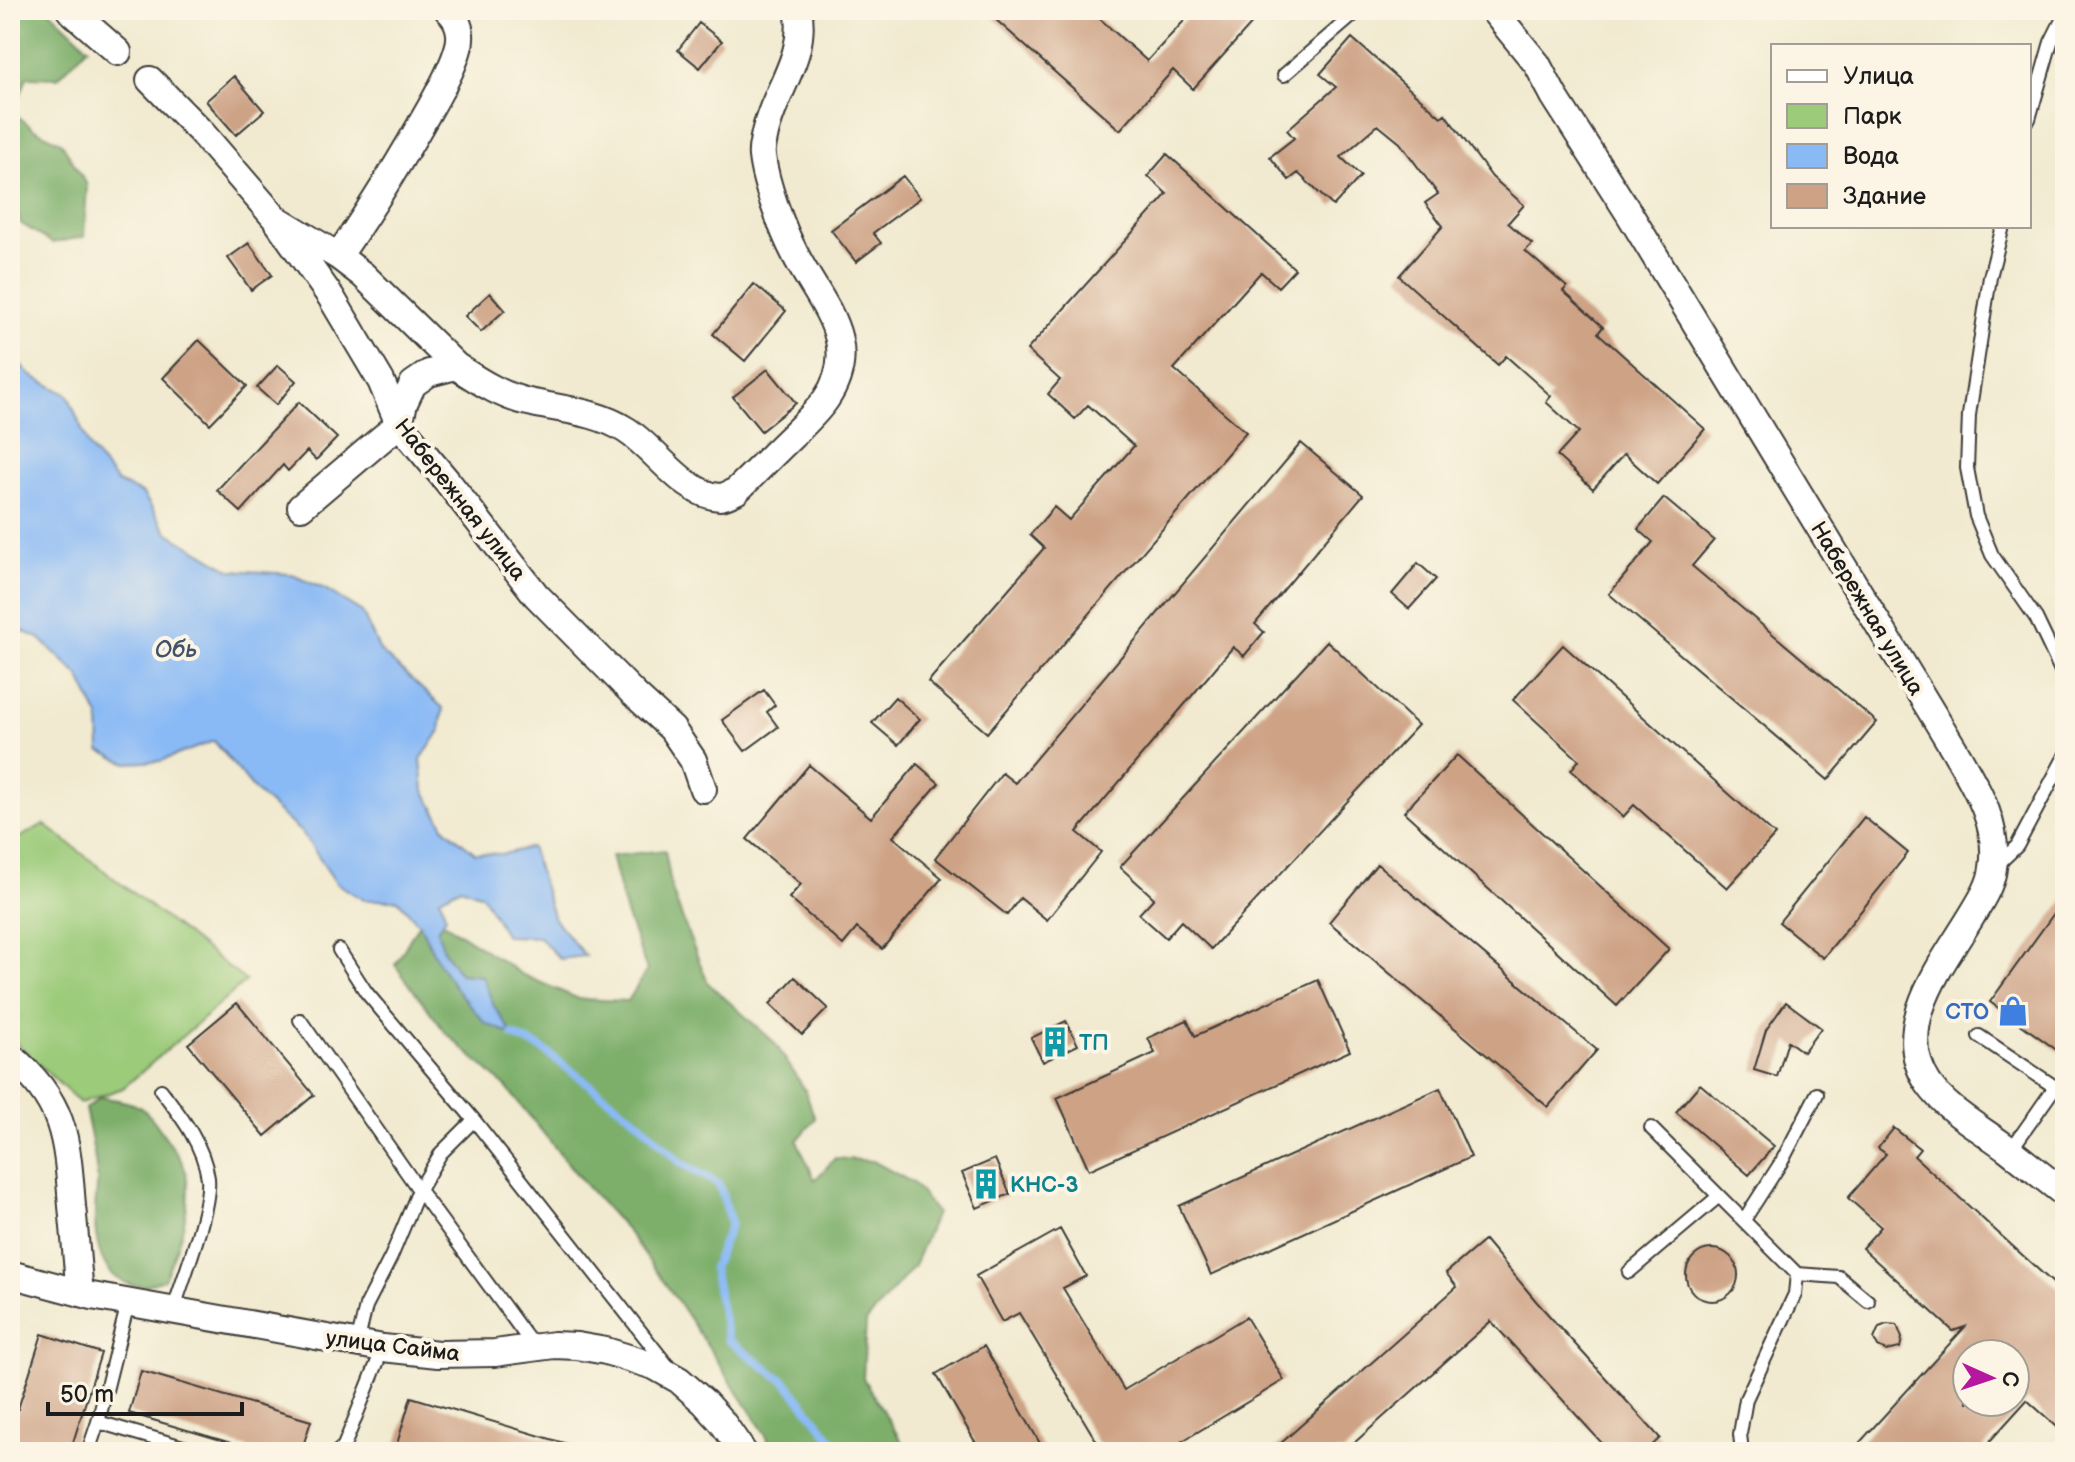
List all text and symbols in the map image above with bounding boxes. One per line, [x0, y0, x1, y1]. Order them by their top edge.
legend [1771, 44, 2031, 228]
text: Улица [1843, 62, 1914, 91]
text: Парк [1843, 102, 1902, 131]
text: Вода [1843, 142, 1899, 171]
text: Здание [1843, 182, 1926, 211]
street label: Набережная улица [388, 414, 531, 586]
street label: Набережная улица [1804, 517, 1929, 701]
water label: Обь [155, 635, 197, 664]
shop icon: СТО [1996, 994, 2030, 1028]
place label: СТО [1945, 999, 1989, 1026]
building icon: ТП [1038, 1025, 1072, 1059]
place label: ТП [1079, 1030, 1109, 1057]
building icon: КНС-3 [969, 1167, 1003, 1201]
place label: КНС-3 [1010, 1172, 1078, 1199]
street label: улица Сайма [324, 1325, 461, 1368]
north arrow [1951, 1338, 2031, 1418]
scale bar [48, 1366, 242, 1416]
text: С [1996, 1371, 2023, 1387]
text: 50 m [60, 1380, 114, 1409]

